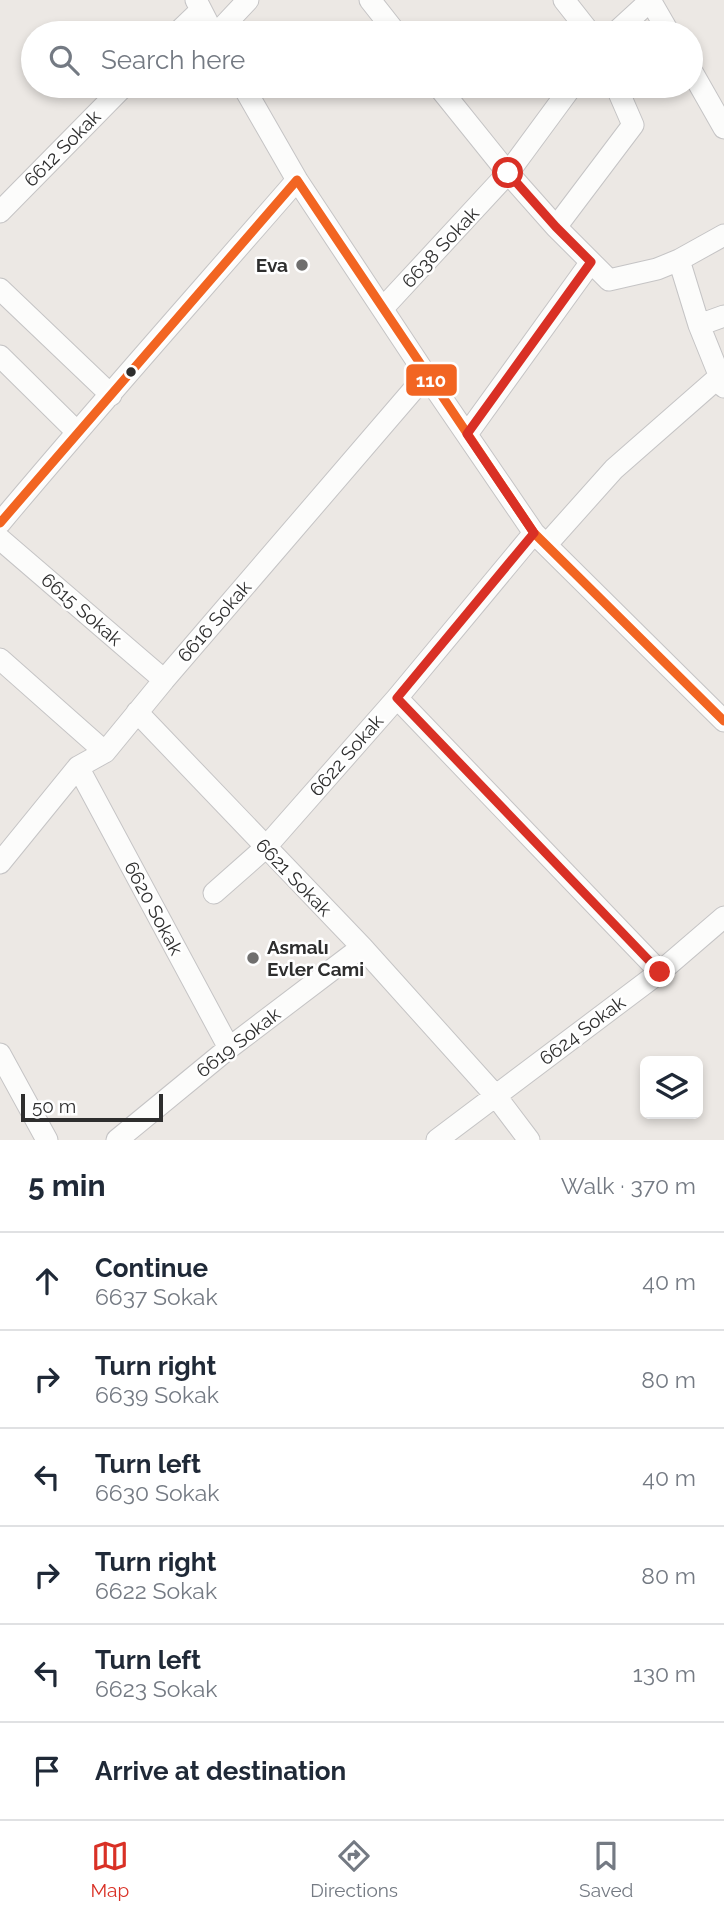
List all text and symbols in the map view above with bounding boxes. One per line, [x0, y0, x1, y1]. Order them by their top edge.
search box [21, 21, 703, 98]
icon: search [45, 41, 83, 79]
text: Search here [101, 45, 245, 75]
street label: 6612 Sokak [19, 105, 105, 191]
route start [492, 157, 523, 188]
street label: 6638 Sokak [397, 202, 483, 292]
place label: Eva [256, 254, 288, 276]
marker: Eva [294, 257, 310, 273]
line badge: 110 [405, 363, 458, 397]
unlabelled marker [124, 365, 138, 379]
text: 110 [416, 369, 446, 391]
street label: 6615 Sokak [37, 568, 127, 650]
street label: 6616 Sokak [173, 576, 255, 666]
street label: 6622 Sokak [305, 710, 387, 800]
street label: 6621 Sokak [252, 834, 336, 920]
street label: 6620 Sokak [120, 858, 188, 958]
place label: Asmalı Evler Cami [267, 936, 364, 980]
marker: Asmalı Evler Cami [245, 950, 261, 966]
route end [644, 956, 675, 987]
street label: 6624 Sokak [535, 991, 629, 1069]
street label: 6619 Sokak [192, 1002, 284, 1082]
map controls [640, 1056, 703, 1119]
button: layers [640, 1056, 703, 1119]
scale bar [21, 1091, 163, 1123]
text: 50 m [32, 1095, 76, 1117]
text: 5 min [28, 1168, 106, 1203]
text: Walk · 370 m [561, 1172, 696, 1199]
text: Continue [95, 1253, 208, 1283]
icon: ahead [28, 1262, 66, 1300]
text: 40 m [642, 1268, 696, 1295]
text: 6637 Sokak [95, 1283, 218, 1310]
text: Turn right [95, 1351, 216, 1381]
icon: right [28, 1360, 66, 1398]
text: 80 m [641, 1366, 696, 1393]
text: 6639 Sokak [95, 1381, 219, 1408]
text: Turn left [95, 1449, 201, 1479]
icon: left [28, 1458, 66, 1496]
text: 40 m [642, 1464, 696, 1491]
text: 6630 Sokak [95, 1479, 219, 1506]
text: Turn right [95, 1547, 216, 1577]
icon: right [28, 1556, 66, 1594]
text: 80 m [641, 1562, 696, 1589]
text: 6622 Sokak [95, 1577, 217, 1604]
text: Turn left [95, 1645, 201, 1675]
icon: left [28, 1654, 66, 1692]
text: 130 m [633, 1660, 696, 1687]
text: 6623 Sokak [95, 1675, 217, 1702]
icon: arrive [28, 1752, 66, 1790]
text: Arrive at destination [95, 1756, 346, 1786]
tab: Map [91, 1837, 129, 1901]
tab: Directions [310, 1837, 398, 1901]
tab: Saved [579, 1837, 633, 1901]

